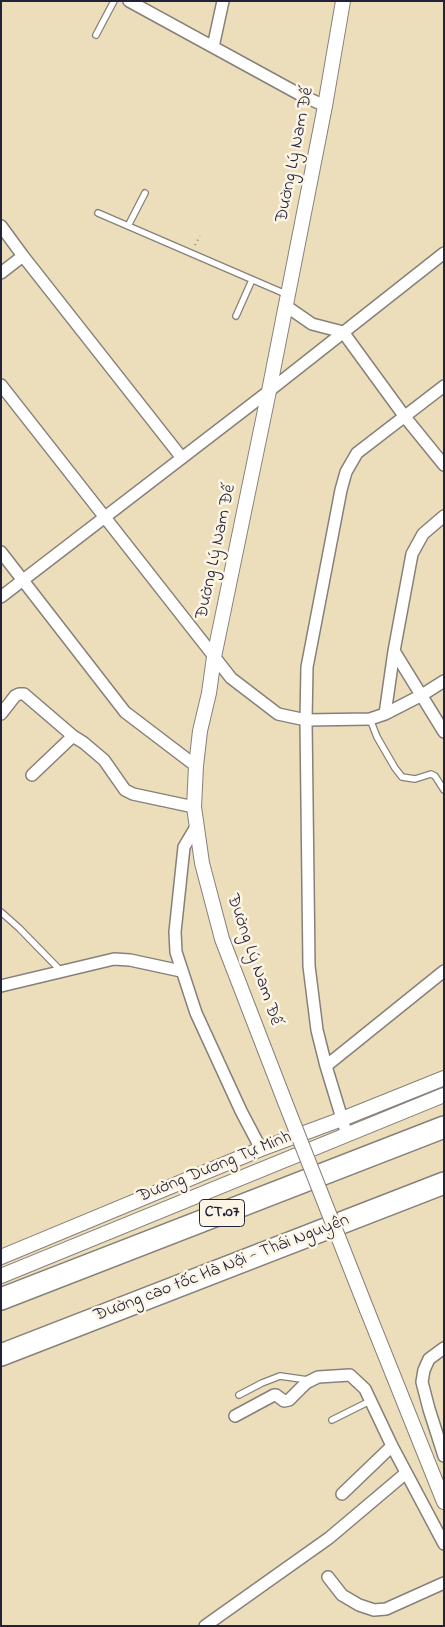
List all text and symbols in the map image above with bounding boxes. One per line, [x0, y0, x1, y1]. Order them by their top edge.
street label: Đường Lý Nam Đế [272, 86, 320, 224]
street label: Đường Lý Nam Đế [192, 483, 242, 621]
street label: Đường Lý Nam Đế [220, 892, 286, 1028]
street label: Đường Dương Tự Minh [135, 1127, 295, 1209]
road number: CT.07 [200, 1200, 244, 1226]
street label: Đường cao tốc Hà Nội - Thái Nguyên [91, 1210, 353, 1328]

